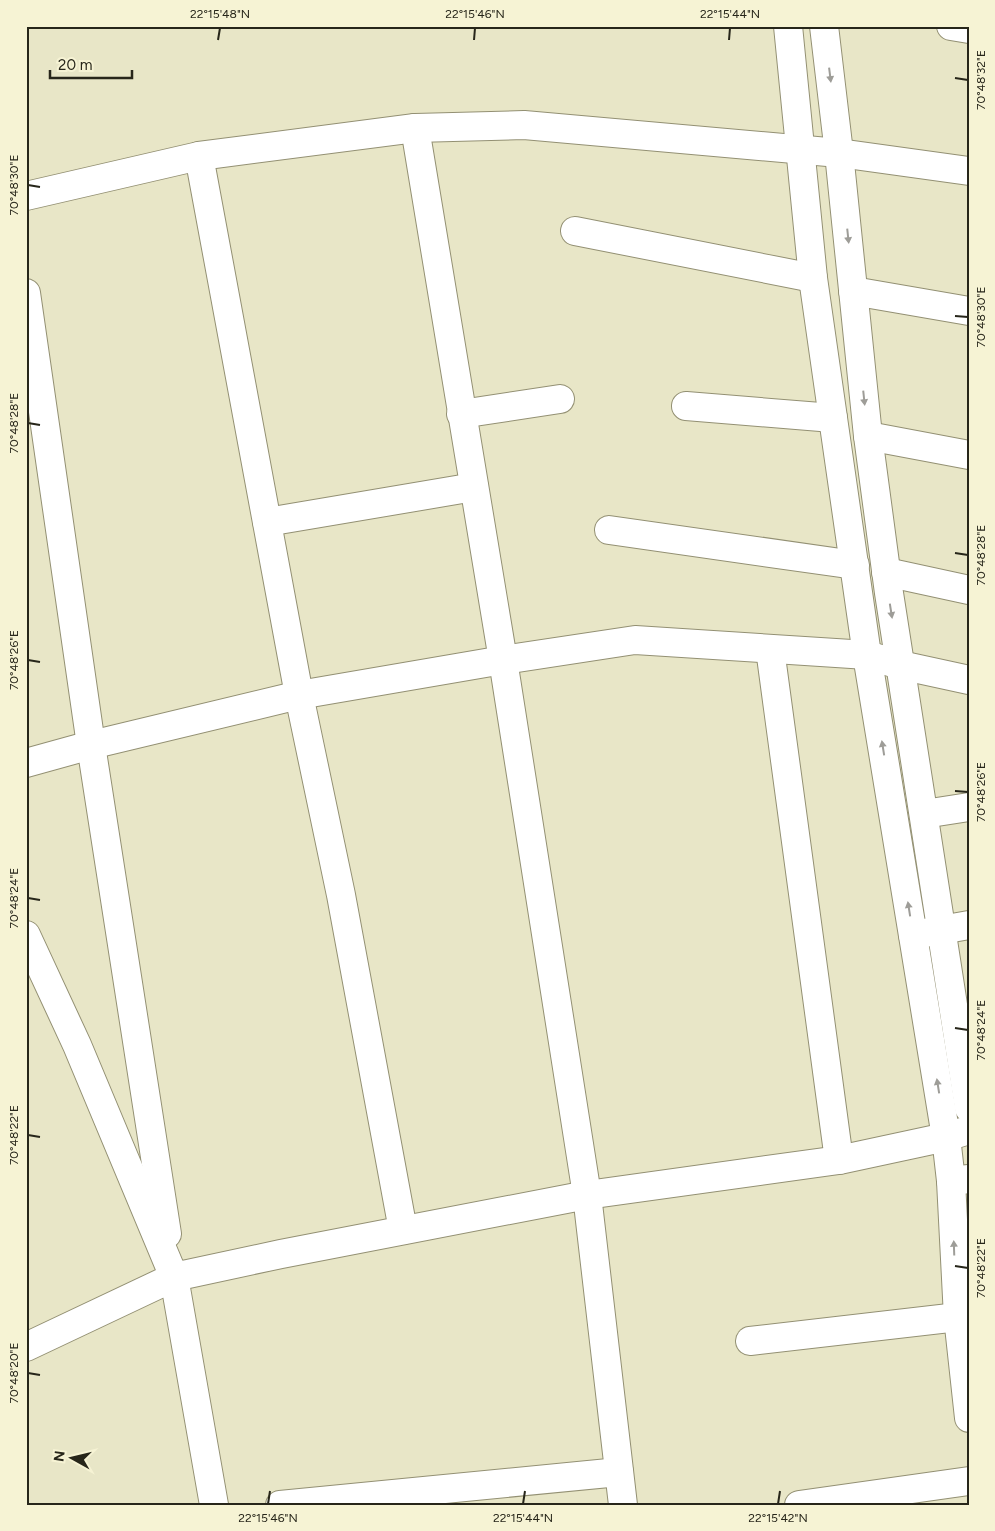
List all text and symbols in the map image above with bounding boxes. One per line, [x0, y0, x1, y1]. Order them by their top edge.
text: 22°15'48"N [190, 7, 250, 21]
text: 22°15'46"N [445, 7, 505, 21]
text: 22°15'44"N [700, 7, 760, 21]
scale bar [50, 48, 132, 80]
text: 70°48'32"E [974, 50, 988, 110]
text: 20 m [58, 56, 92, 74]
one-way arrow [826, 67, 834, 83]
text: 70°48'30"E [7, 155, 21, 215]
one-way arrow [844, 228, 852, 244]
text: 70°48'30"E [974, 287, 988, 347]
one-way arrow [860, 390, 868, 406]
text: 70°48'28"E [7, 393, 21, 453]
text: 70°48'28"E [974, 525, 988, 585]
one-way arrow [888, 603, 896, 619]
text: 70°48'26"E [7, 630, 21, 690]
one-way arrow [878, 740, 886, 756]
text: 70°48'26"E [974, 762, 988, 822]
text: 70°48'24"E [7, 868, 21, 928]
one-way arrow [904, 900, 912, 916]
text: 70°48'24"E [974, 1000, 988, 1060]
one-way arrow [933, 1078, 941, 1094]
text: 70°48'22"E [7, 1105, 21, 1165]
text: 70°48'22"E [974, 1238, 988, 1298]
one-way arrow [949, 1239, 957, 1255]
text: 70°48'20"E [7, 1342, 21, 1404]
north arrow [48, 1434, 98, 1484]
text: N [50, 1450, 69, 1463]
text: 22°15'46"N [238, 1511, 298, 1525]
text: 22°15'44"N [493, 1511, 553, 1525]
text: 22°15'42"N [748, 1511, 808, 1525]

